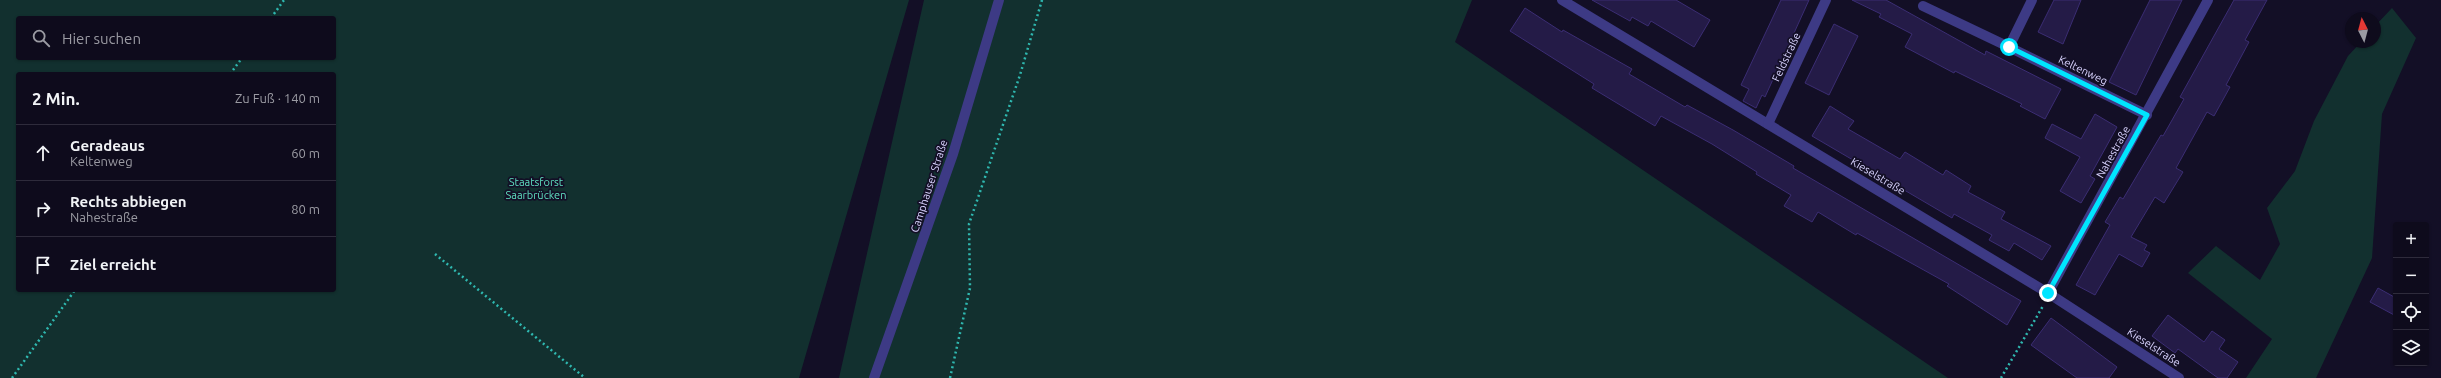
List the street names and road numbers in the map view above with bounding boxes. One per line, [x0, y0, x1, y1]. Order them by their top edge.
street label: Feldstraße [1769, 31, 1803, 83]
street label: Keltenweg [2057, 53, 2109, 87]
street label: Nahestraße [2094, 124, 2132, 180]
street label: Camphauser Straße [908, 138, 950, 234]
street label: Kieselstraße [1849, 155, 1907, 197]
street label: Kieselstraße [2125, 325, 2183, 369]

